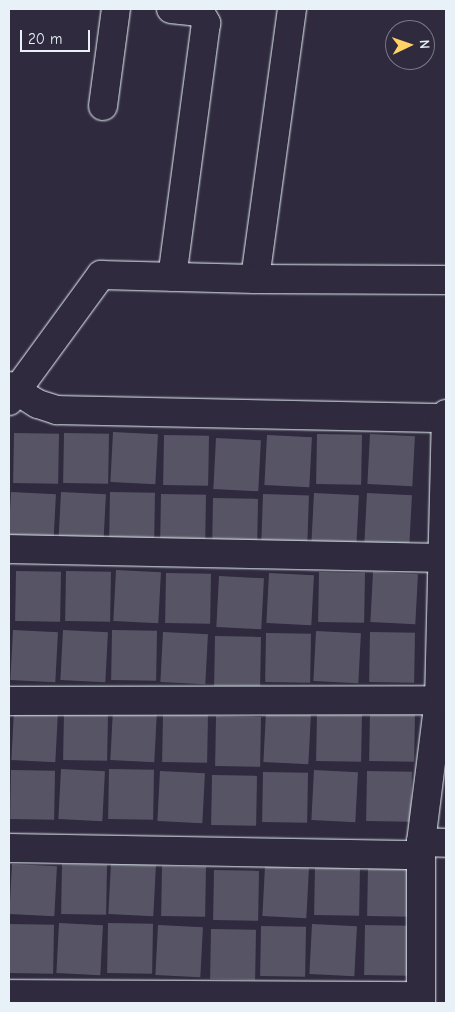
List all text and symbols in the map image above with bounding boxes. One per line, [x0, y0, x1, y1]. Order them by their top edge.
scale bar [22, 20, 92, 52]
north arrow [385, 20, 435, 70]
text: 20 m [28, 30, 62, 48]
text: N [416, 39, 433, 49]

